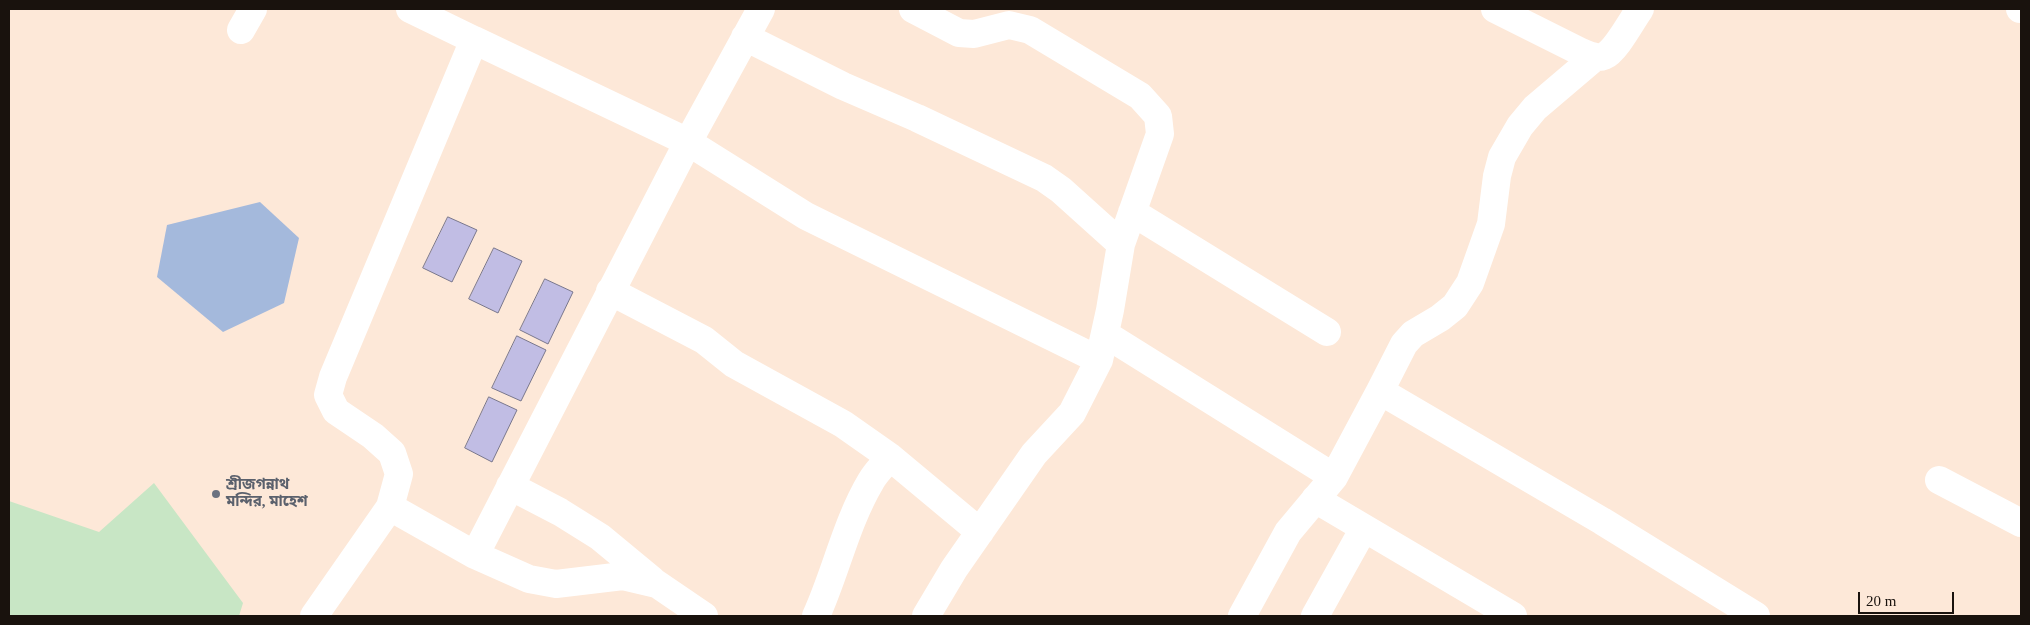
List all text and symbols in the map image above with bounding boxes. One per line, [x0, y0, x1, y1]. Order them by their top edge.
place label: শ্রীজগন্নাথ মন্দির, মাহেশ [226, 476, 308, 511]
marker: শ্রীজগন্নাথ মন্দির, মাহেশ [210, 488, 222, 500]
scale bar [1860, 582, 1956, 614]
text: 20 m [1866, 593, 1896, 609]

